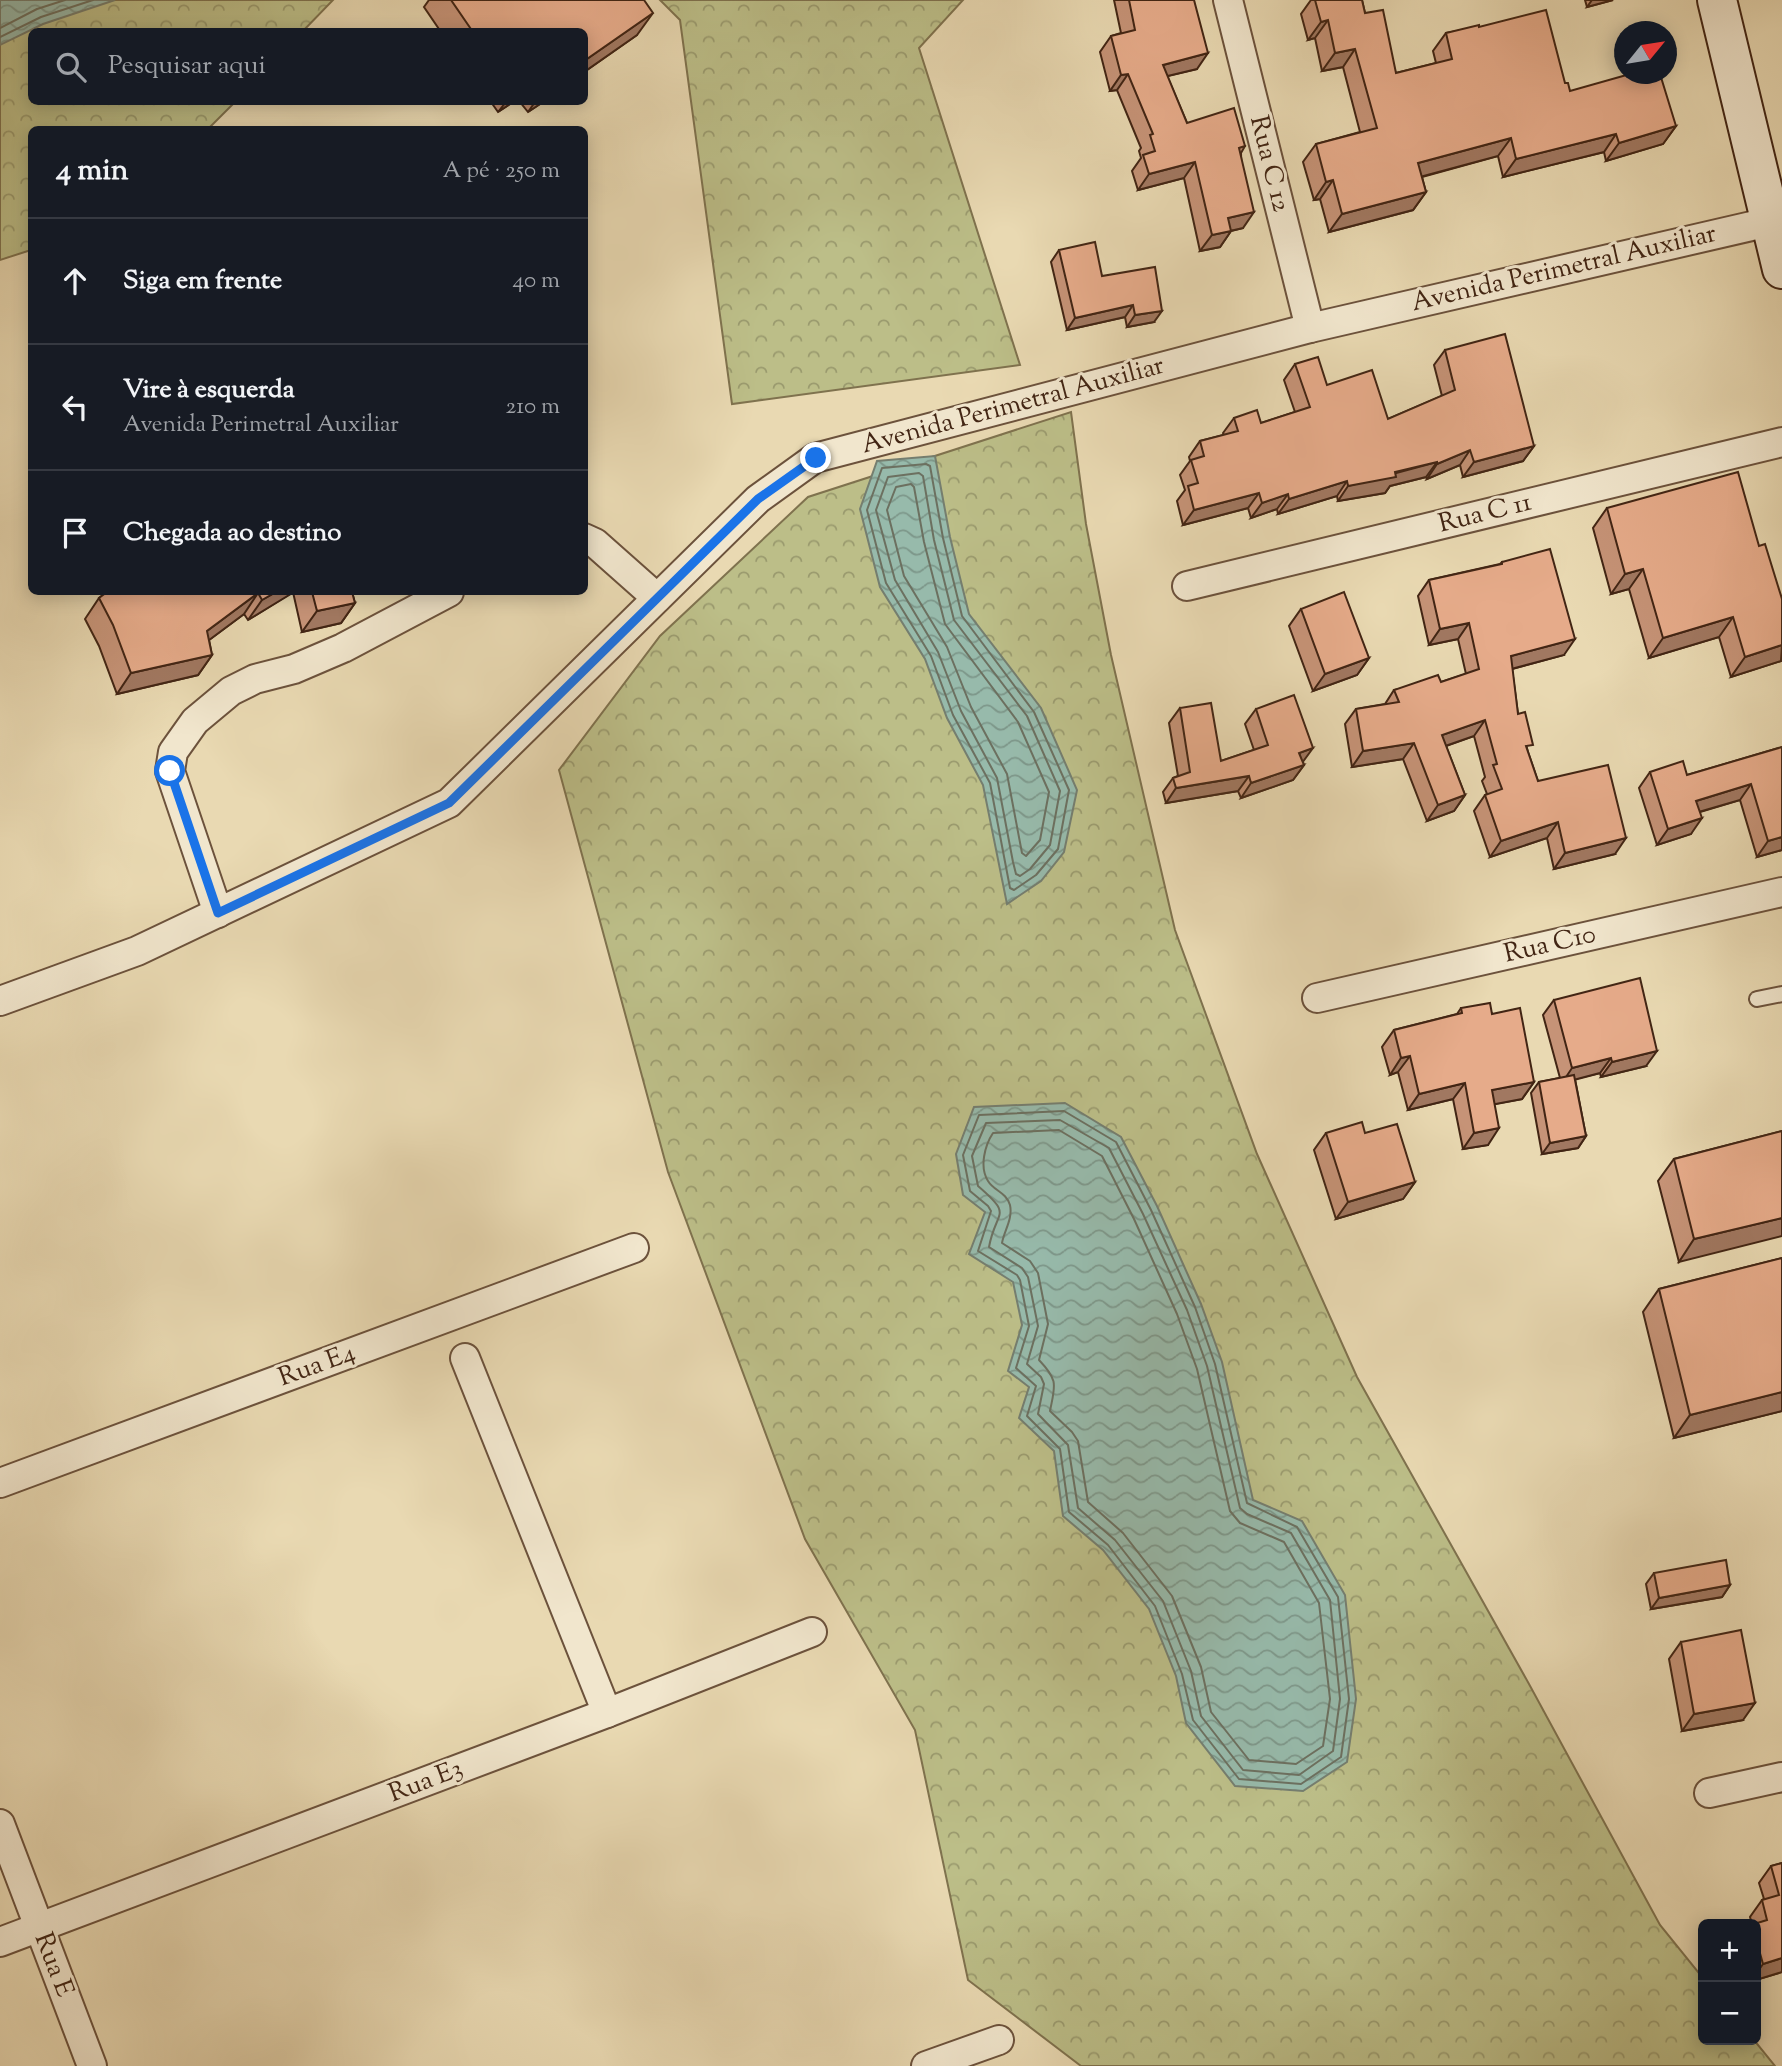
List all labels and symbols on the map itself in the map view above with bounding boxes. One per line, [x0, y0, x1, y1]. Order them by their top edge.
north arrow [1614, 21, 1677, 84]
street label: Rua C 12 [1239, 112, 1299, 216]
street label: Avenida Perimetral Auxiliar [1408, 216, 1720, 322]
street label: Avenida Perimetral Auxiliar [858, 348, 1169, 464]
route end [800, 442, 831, 473]
street label: Rua C 11 [1435, 485, 1536, 543]
route start [154, 755, 185, 786]
street label: Rua C10 [1500, 916, 1600, 974]
street label: Rua E4 [273, 1335, 361, 1397]
street label: Rua E3 [384, 1751, 468, 1813]
street label: Rua E [24, 1928, 82, 2003]

